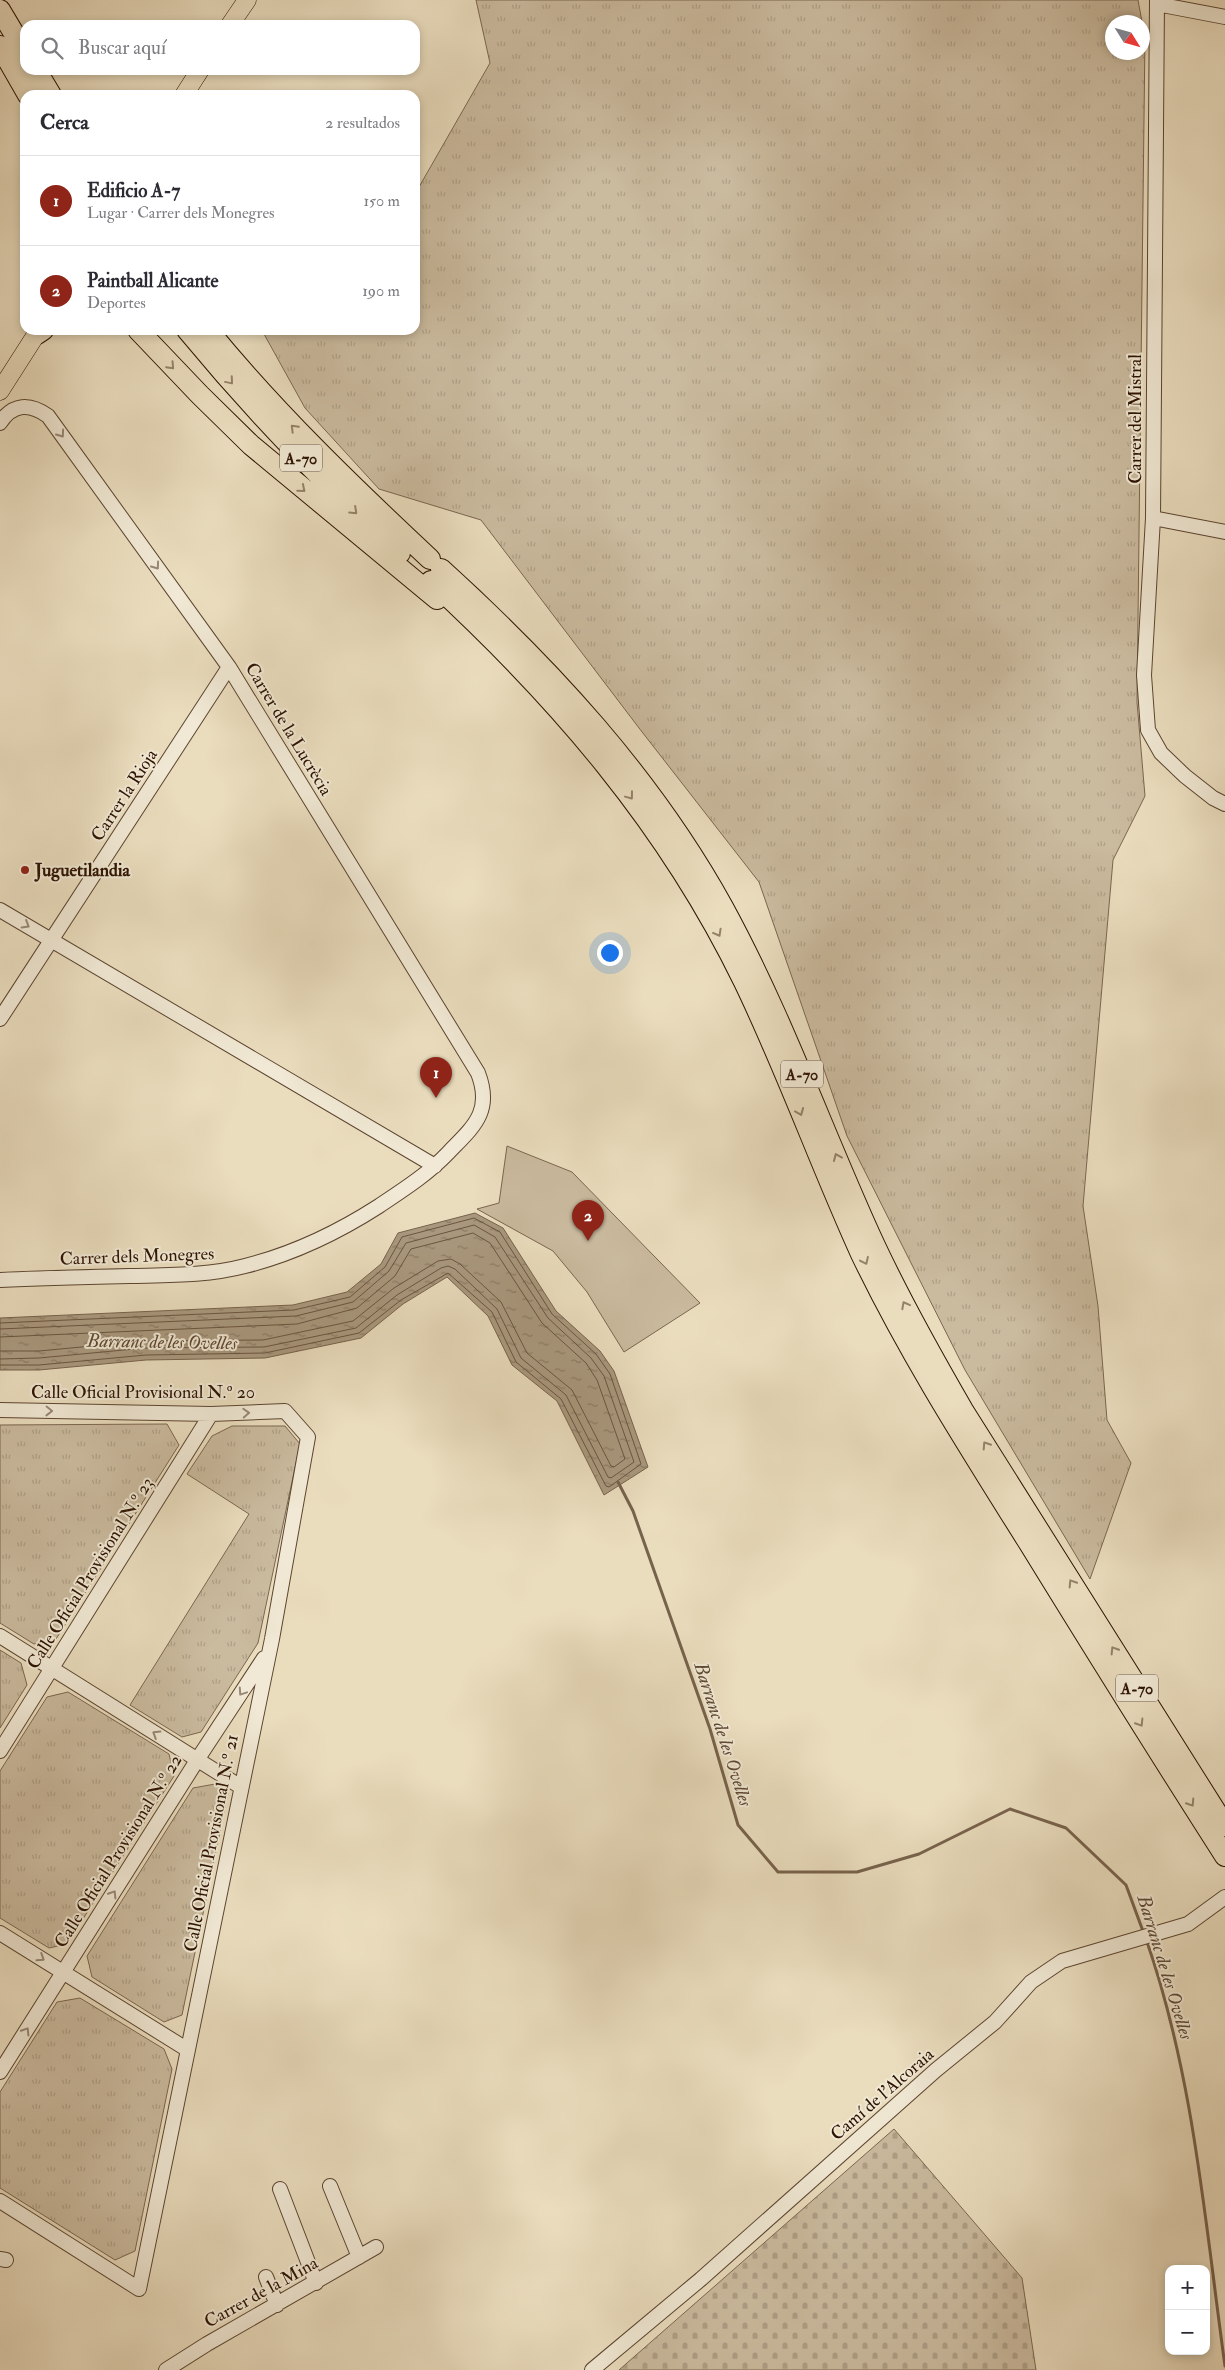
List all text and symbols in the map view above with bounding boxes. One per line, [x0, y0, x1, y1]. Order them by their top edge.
north arrow [1105, 15, 1150, 60]
search box [20, 20, 420, 75]
icon: search [38, 34, 66, 62]
text: Buscar aquí [78, 36, 166, 60]
text: Cerca [40, 109, 89, 136]
text: 2 resultados [325, 113, 400, 133]
text: Edificio A-7 [87, 179, 180, 203]
text: 1 [53, 191, 59, 211]
text: 150 m [363, 191, 400, 211]
text: Lugar · Carrer dels Monegres [87, 203, 275, 223]
text: Paintball Alicante [87, 269, 218, 293]
text: 2 [52, 281, 60, 301]
text: 190 m [362, 281, 400, 301]
text: Deportes [87, 293, 146, 313]
street label: Carrer del Mistral [1124, 354, 1147, 484]
one-way arrow [165, 360, 174, 369]
one-way arrow [224, 375, 232, 384]
one-way arrow [291, 425, 300, 434]
one-way arrow [55, 428, 64, 438]
road number: A-70 [280, 444, 322, 472]
one-way arrow [296, 483, 305, 492]
one-way arrow [349, 505, 358, 514]
one-way arrow [150, 560, 159, 569]
street label: Carrer de la Lucrècia [240, 659, 338, 800]
street label: Carrer la Rioja [86, 744, 163, 846]
one-way arrow [625, 790, 633, 799]
place label: Juguetilandia [34, 859, 131, 882]
marker: Juguetilandia [19, 864, 31, 876]
one-way arrow [20, 919, 29, 929]
one-way arrow [712, 927, 722, 936]
your location [597, 940, 623, 966]
pin: 1 [420, 1057, 452, 1098]
road number: A-70 [781, 1060, 823, 1088]
one-way arrow [794, 1107, 805, 1116]
one-way arrow [832, 1153, 843, 1162]
pin: 2 [572, 1200, 604, 1241]
street label: Carrer dels Monegres [59, 1242, 215, 1271]
one-way arrow [858, 1256, 869, 1265]
one-way arrow [901, 1301, 911, 1310]
water label: Barranc de les Ovelles [86, 1329, 238, 1355]
street label: Calle Oficial Provisional N.º 20 [31, 1381, 255, 1404]
one-way arrow [45, 1406, 53, 1416]
one-way arrow [242, 1407, 250, 1418]
one-way arrow [983, 1442, 992, 1451]
street label: Calle Oficial Provisional N.º 23 [22, 1473, 159, 1673]
one-way arrow [1069, 1580, 1078, 1589]
one-way arrow [1110, 1647, 1120, 1656]
water label: Barranc de les Ovelles [688, 1658, 758, 1810]
road number: A-70 [1116, 1675, 1158, 1702]
one-way arrow [239, 1686, 248, 1695]
one-way arrow [1134, 1718, 1144, 1727]
one-way arrow [152, 1731, 162, 1740]
street label: Calle Oficial Provisional N.º 21 [179, 1732, 244, 1954]
street label: Calle Oficial Provisional N.º 22 [49, 1750, 188, 1952]
one-way arrow [1185, 1798, 1194, 1807]
one-way arrow [107, 1890, 116, 1900]
water label: Barranc de les Ovelles [1131, 1891, 1199, 2043]
one-way arrow [36, 1952, 45, 1962]
one-way arrow [20, 2028, 29, 2037]
street label: Camí de l'Alcoraia [826, 2043, 939, 2146]
street label: Carrer de la Mina [200, 2251, 323, 2333]
map controls [1165, 2265, 1210, 2355]
button: + [1165, 2265, 1210, 2310]
button: − [1165, 2310, 1210, 2355]

